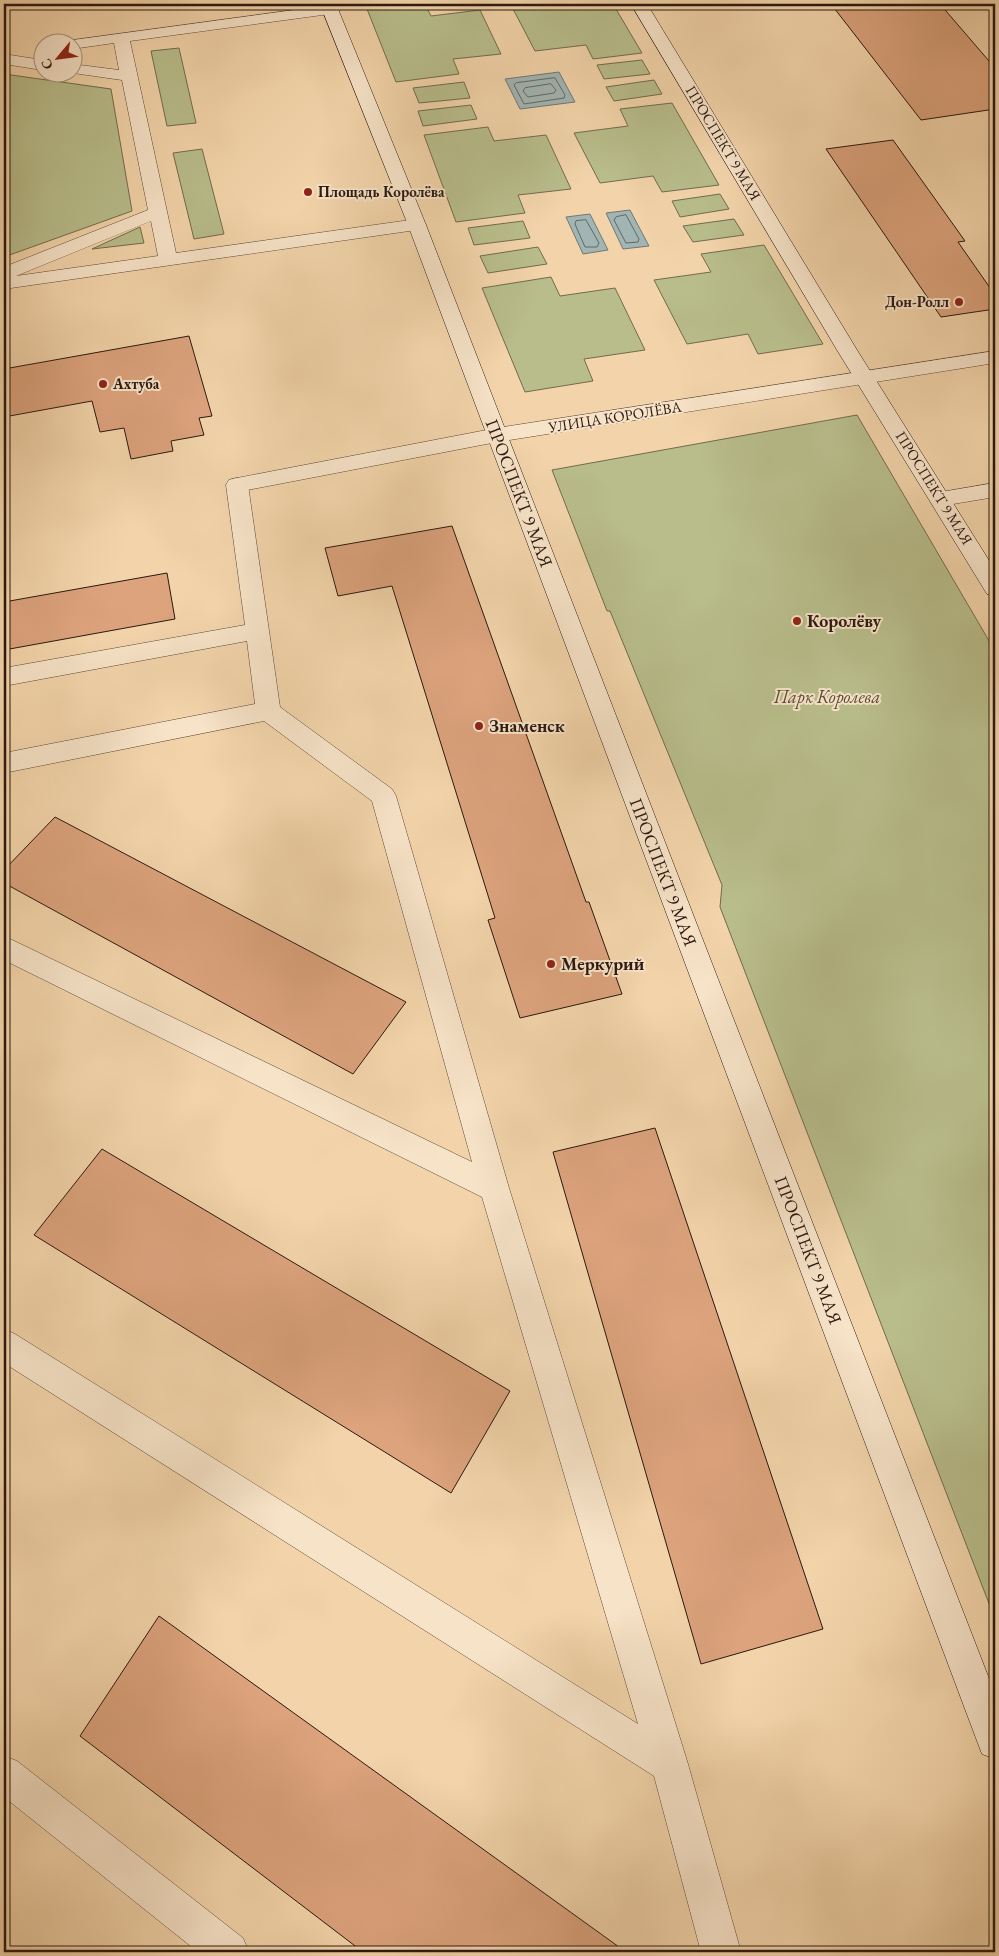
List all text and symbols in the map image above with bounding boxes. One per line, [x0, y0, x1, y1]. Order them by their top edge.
north arrow [32, 32, 82, 82]
text: С [36, 56, 57, 73]
street label: ПРОСПЕКТ 9 МАЯ [682, 82, 765, 204]
place label: Площадь Королёва [318, 182, 445, 201]
marker: Площадь Королёва [302, 186, 314, 198]
place label: Дон-Ролл [885, 292, 949, 311]
marker: Дон-Ролл [953, 296, 965, 308]
place label: Ахтуба [112, 374, 160, 393]
marker: Ахтуба [97, 378, 109, 390]
street label: УЛИЦА КОРОЛЁВА [546, 396, 683, 437]
street label: ПРОСПЕКТ 9 МАЯ [481, 415, 558, 570]
street label: ПРОСПЕКТ 9 МАЯ [892, 427, 977, 548]
place label: Королёву [807, 609, 882, 632]
marker: Королёву [791, 615, 803, 627]
park label: Парк Королева [773, 685, 880, 709]
place label: Знаменск [489, 714, 565, 737]
marker: Знаменск [473, 720, 485, 732]
street label: ПРОСПЕКТ 9 МАЯ [625, 794, 702, 949]
place label: Меркурий [561, 952, 645, 975]
marker: Меркурий [545, 958, 557, 970]
street label: ПРОСПЕКТ 9 МАЯ [770, 1172, 847, 1327]

